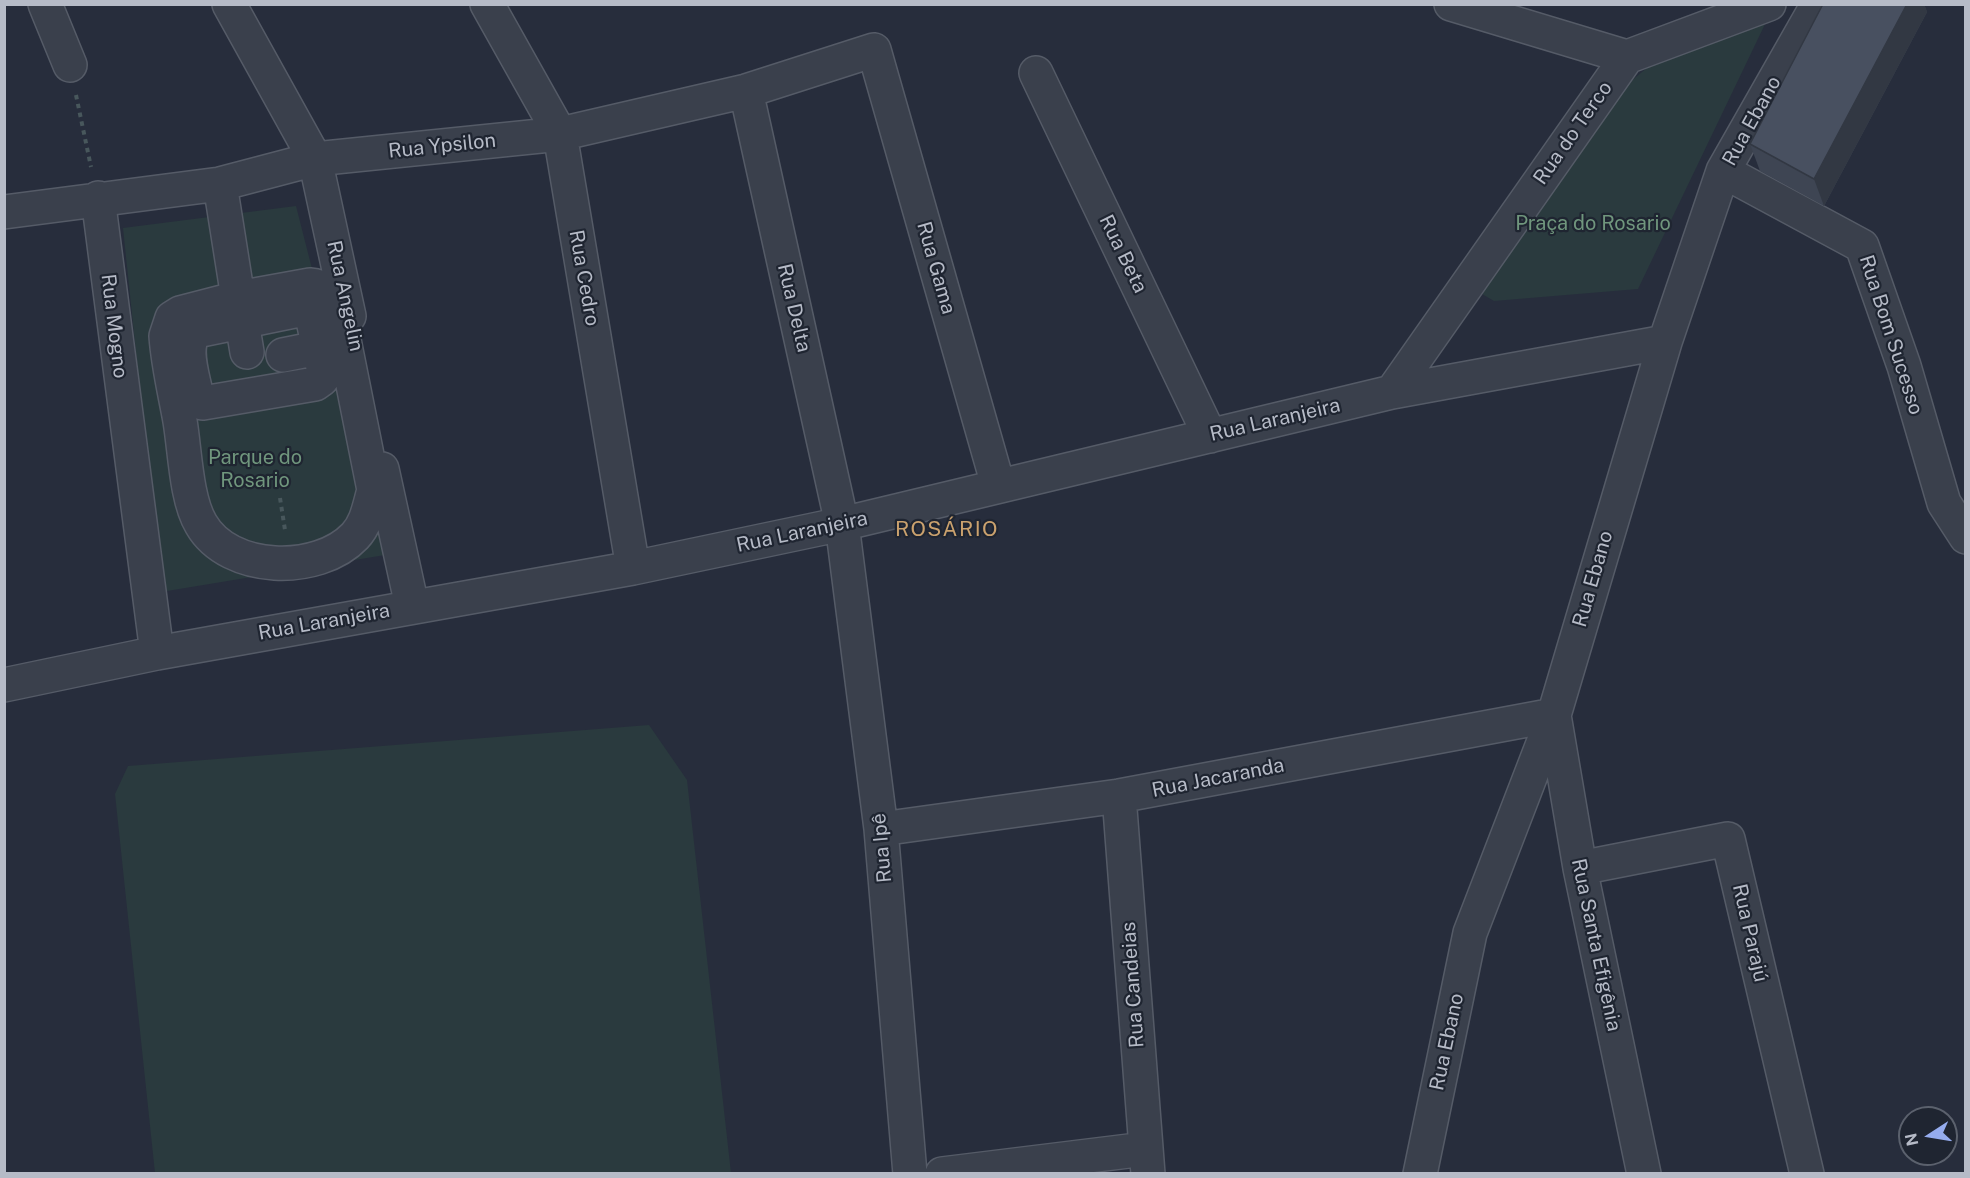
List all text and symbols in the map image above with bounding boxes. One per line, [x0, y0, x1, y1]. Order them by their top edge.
street label: Rua Ebano [1718, 72, 1786, 170]
street label: Rua do Terco [1529, 77, 1617, 189]
street label: Rua Ypsilon [387, 128, 497, 164]
street label: Rua Beta [1094, 211, 1152, 297]
park label: Praça do Rosario [1515, 212, 1671, 236]
street label: Rua Gama [911, 219, 961, 317]
street label: Rua Cedro [564, 228, 604, 328]
street label: Rua Angelin [322, 238, 368, 354]
street label: Rua Bom Sucesso [1854, 252, 1928, 418]
street label: Rua Delta [772, 261, 816, 355]
street label: Rua Mogno [96, 272, 132, 380]
street label: Rua Laranjeira [1207, 393, 1343, 447]
park label: Parque do Rosario [208, 446, 302, 493]
street label: Rua Laranjeira [734, 506, 870, 558]
district label: ROSÁRIO [895, 517, 999, 543]
street label: Rua Ebano [1568, 528, 1618, 630]
street label: Rua Laranjeira [256, 599, 392, 645]
street label: Rua Jacaranda [1150, 753, 1286, 803]
street label: Rua Ipê [867, 812, 897, 884]
street label: Rua Santa Efigênia [1566, 857, 1626, 1033]
street label: Rua Parajú [1727, 882, 1773, 984]
street label: Rua Candeias [1117, 921, 1149, 1049]
street label: Rua Ebano [1425, 991, 1469, 1093]
north arrow [1898, 1106, 1958, 1166]
text: N [1901, 1131, 1922, 1148]

